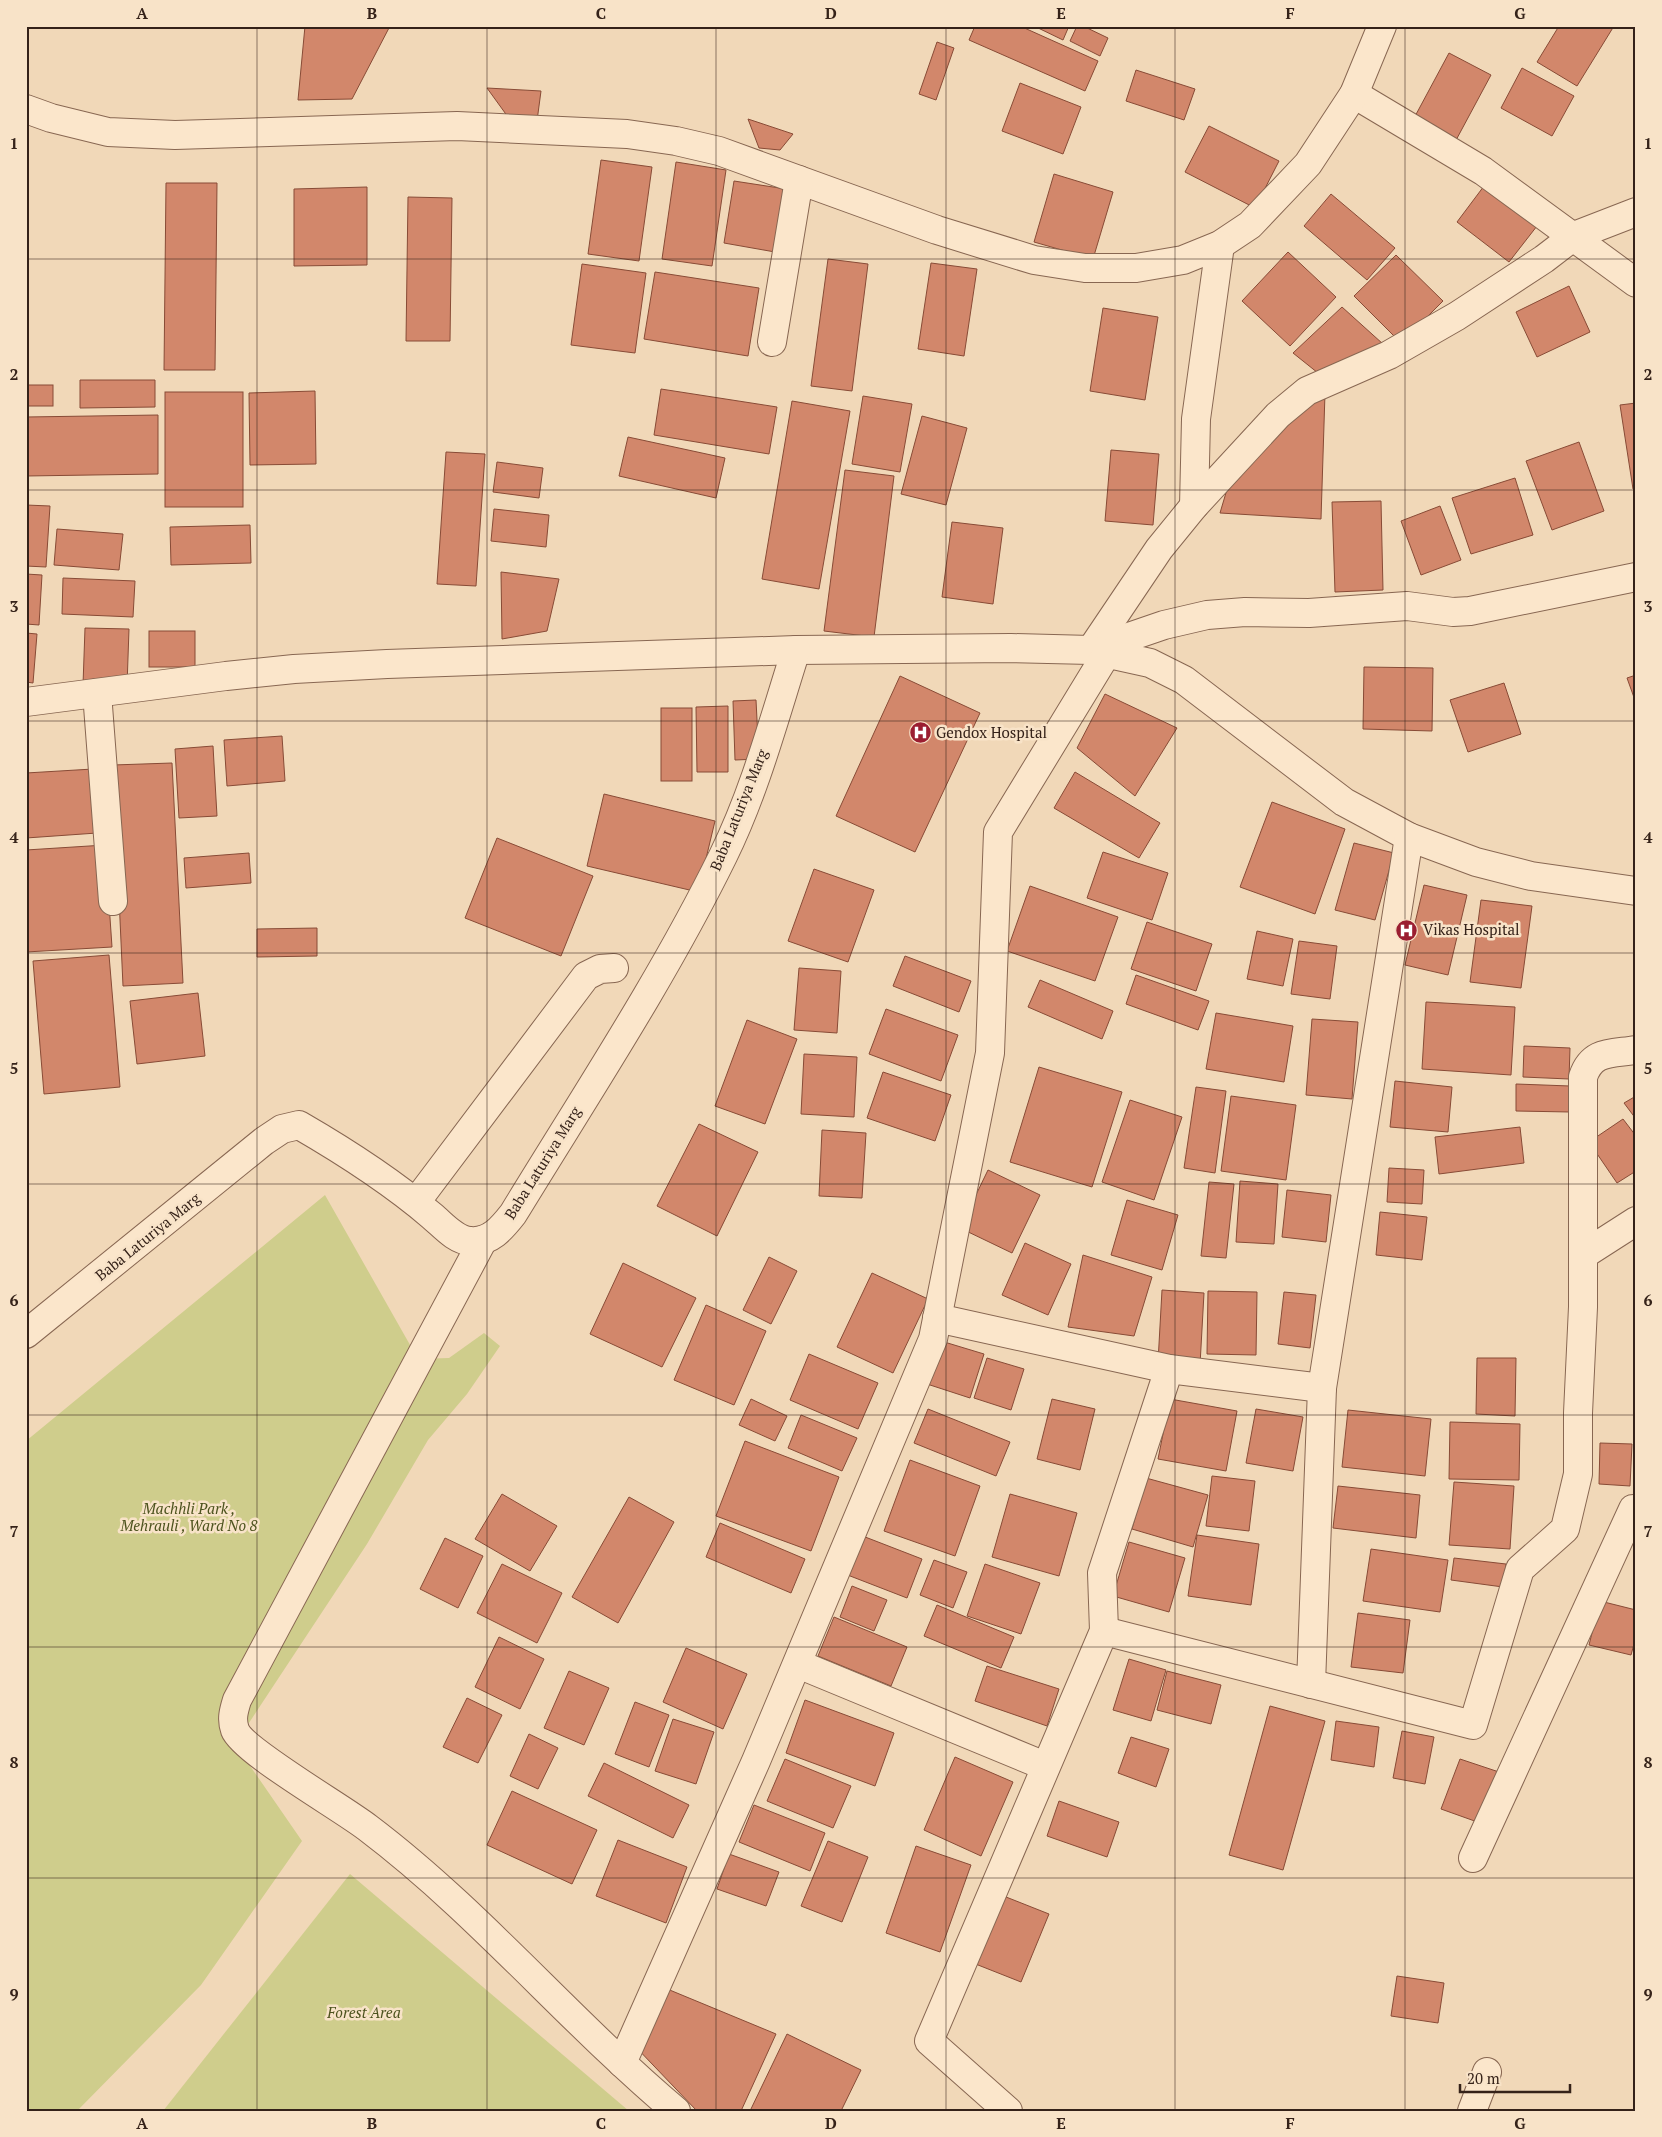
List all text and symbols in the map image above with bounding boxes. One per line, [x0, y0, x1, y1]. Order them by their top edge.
text: A [136, 2, 148, 24]
text: B [367, 2, 377, 24]
text: C [596, 2, 606, 24]
text: D [825, 2, 837, 24]
text: E [1056, 2, 1066, 24]
text: F [1285, 2, 1295, 24]
text: G [1514, 2, 1526, 24]
text: 1 [9, 132, 19, 154]
text: 1 [1643, 132, 1653, 154]
text: 2 [9, 363, 19, 385]
text: 2 [1643, 363, 1653, 385]
text: 3 [9, 595, 19, 617]
text: 3 [1643, 595, 1653, 617]
hospital icon: Gendox Hospital [908, 721, 932, 745]
place label: Gendox Hospital [936, 722, 1047, 742]
street label: Baba Laturiya Marg [705, 745, 772, 873]
text: 4 [9, 826, 19, 848]
text: 4 [1643, 826, 1653, 848]
hospital icon: Vikas Hospital [1395, 918, 1419, 942]
place label: Vikas Hospital [1423, 919, 1520, 939]
text: 5 [9, 1057, 19, 1079]
text: 5 [1643, 1057, 1653, 1079]
street label: Baba Laturiya Marg [499, 1101, 586, 1223]
street label: Baba Laturiya Marg [91, 1187, 205, 1285]
text: 6 [9, 1289, 19, 1311]
text: 6 [1643, 1289, 1653, 1311]
park label: Machhli Park , Mehrauli , Ward No 8 [119, 1498, 258, 1535]
text: 7 [9, 1520, 19, 1542]
text: 7 [1643, 1520, 1653, 1542]
text: 8 [9, 1751, 19, 1773]
text: 8 [1643, 1751, 1653, 1773]
text: 9 [9, 1983, 19, 2005]
text: 9 [1643, 1983, 1653, 2005]
park label: Forest Area [326, 2002, 401, 2022]
scale bar [1460, 2062, 1570, 2094]
text: 20 m [1467, 2068, 1500, 2088]
text: A [136, 2112, 148, 2134]
text: B [367, 2112, 377, 2134]
text: C [596, 2112, 606, 2134]
text: D [825, 2112, 837, 2134]
text: E [1056, 2112, 1066, 2134]
text: F [1285, 2112, 1295, 2134]
text: G [1514, 2112, 1526, 2134]

